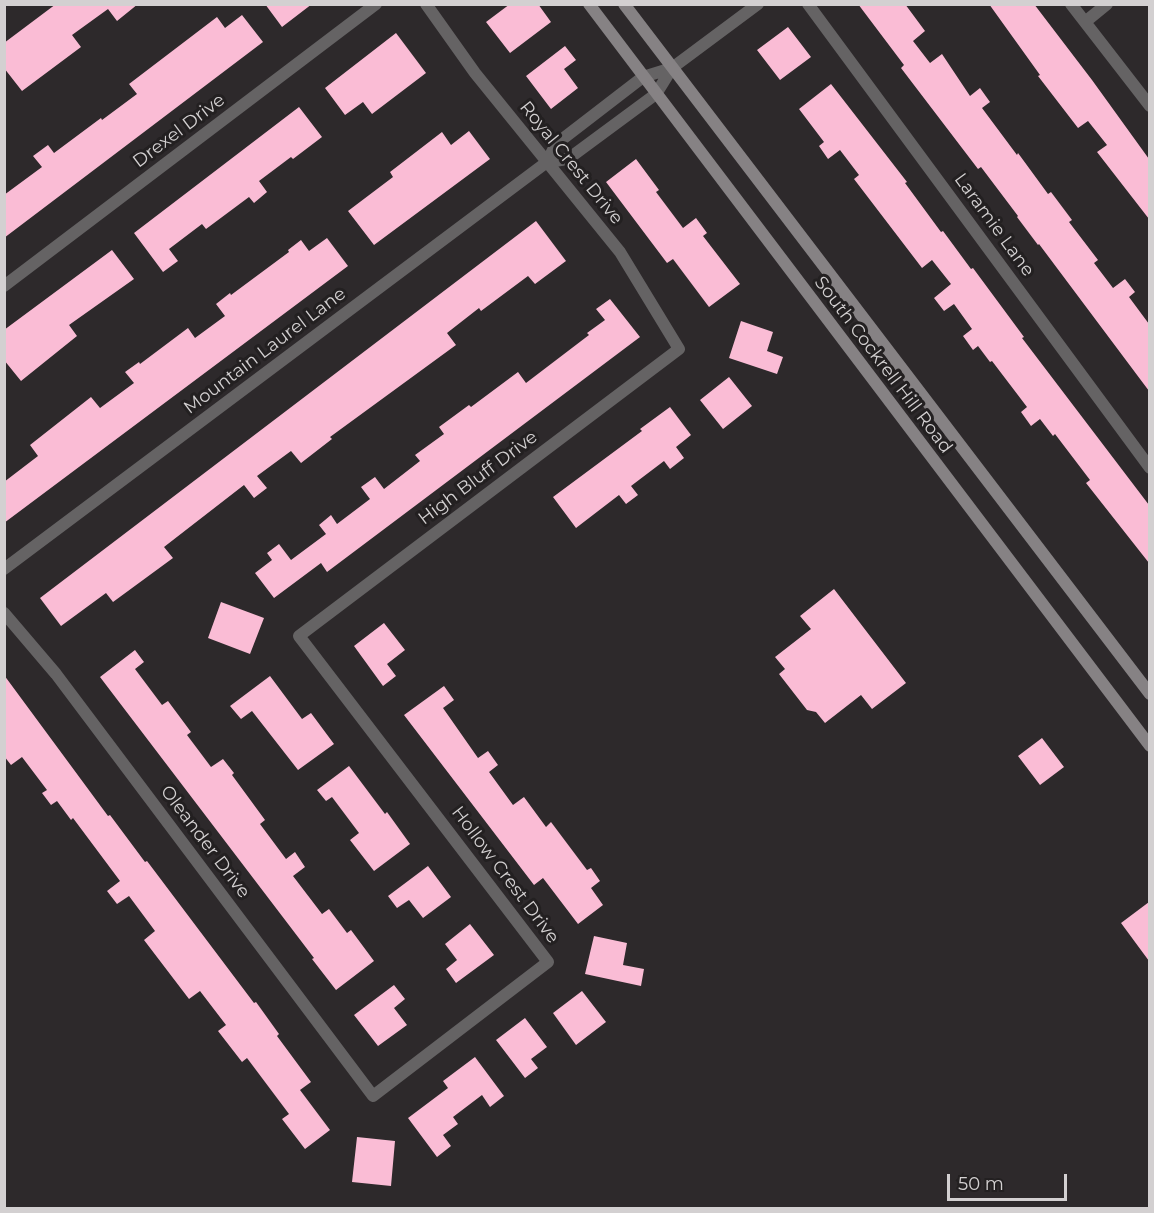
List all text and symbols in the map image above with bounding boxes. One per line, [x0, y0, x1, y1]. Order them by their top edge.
street label: Drexel Drive [129, 89, 229, 173]
street label: Royal Crest Drive [515, 97, 627, 229]
street label: Laramie Lane [949, 169, 1039, 281]
street label: South Cockrell Hill Road [809, 272, 957, 458]
street label: Mountain Laurel Lane [180, 283, 350, 419]
street label: High Bluff Drive [414, 426, 542, 530]
street label: Oleander Drive [156, 781, 254, 903]
street label: Hollow Crest Drive [447, 802, 563, 948]
scale bar [950, 1162, 1070, 1200]
text: 50 m [958, 1173, 1004, 1195]

